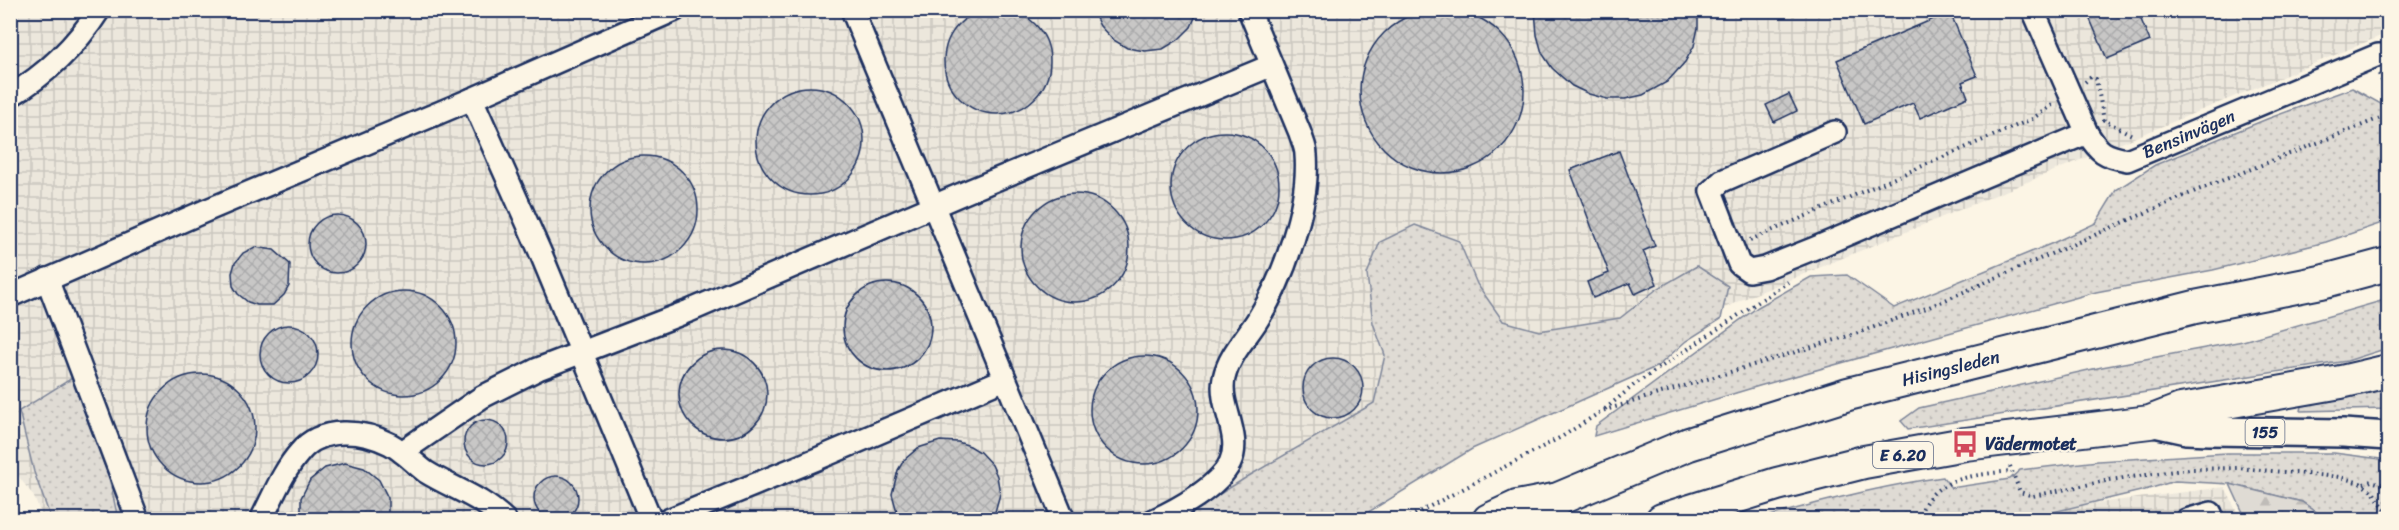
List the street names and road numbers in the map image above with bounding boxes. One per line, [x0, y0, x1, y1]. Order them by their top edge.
street label: Bensinvägen [2137, 100, 2241, 168]
street label: Hisingsleden [1898, 340, 2003, 396]
road number: 155 [2246, 419, 2284, 445]
road number: E 6.20 [1873, 442, 1933, 468]

